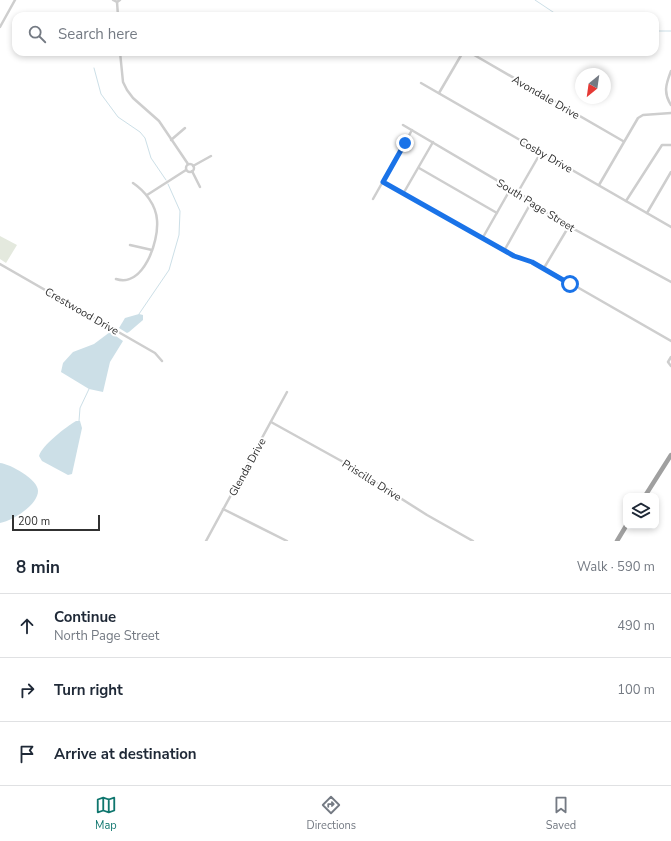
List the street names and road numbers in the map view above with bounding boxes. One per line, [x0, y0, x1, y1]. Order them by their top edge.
street label: Avondale Drive [509, 72, 582, 123]
street label: Cosby Drive [516, 134, 575, 177]
street label: South Page Street [494, 175, 578, 236]
street label: Crestwood Drive [42, 284, 122, 339]
street label: Glenda Drive [225, 435, 270, 499]
street label: Priscilla Drive [339, 456, 404, 505]

